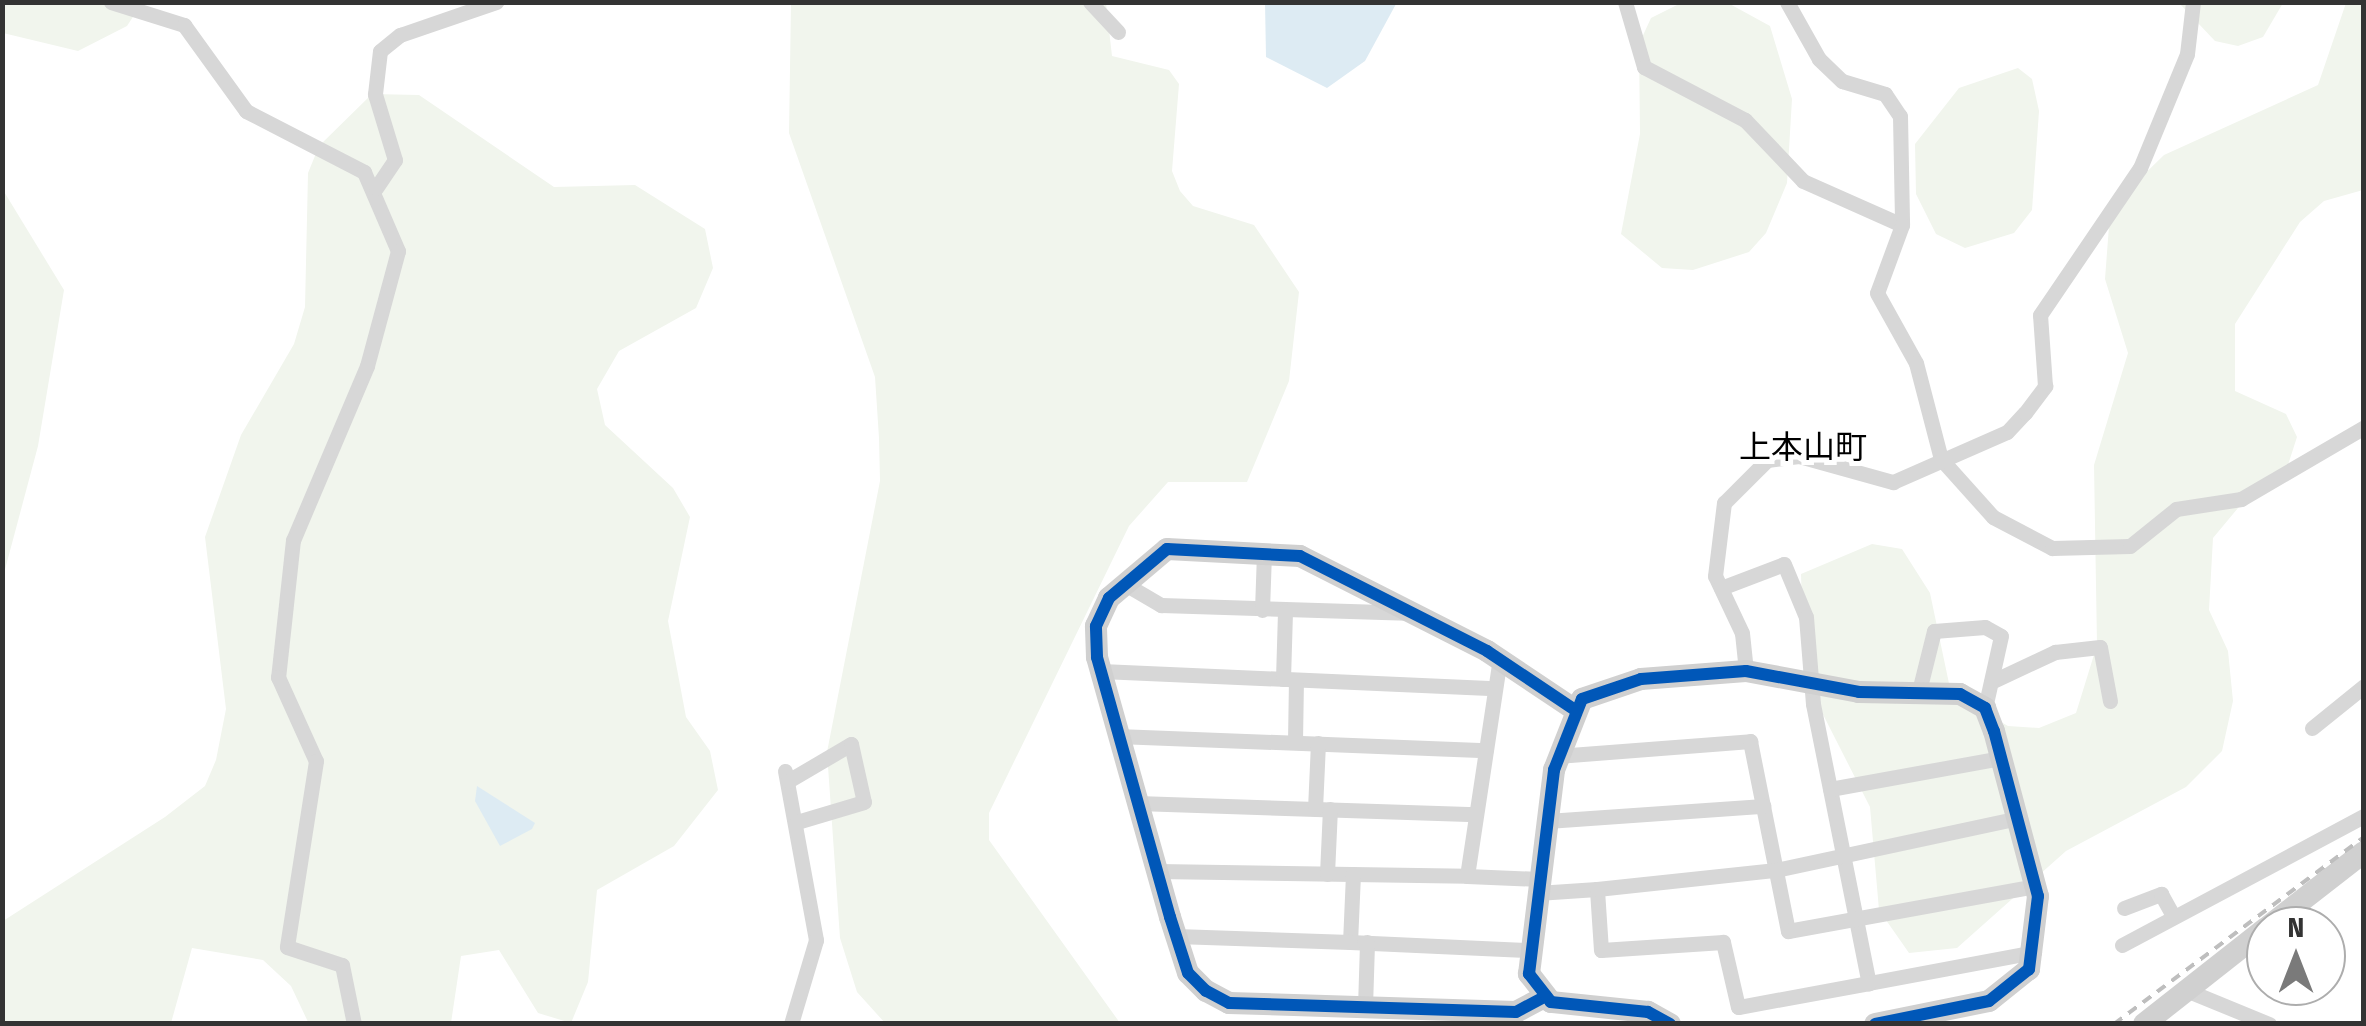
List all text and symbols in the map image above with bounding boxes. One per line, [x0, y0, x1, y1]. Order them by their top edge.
district label: 上本山町 [1739, 428, 1867, 466]
north arrow [2246, 906, 2346, 1006]
text: N [2288, 911, 2304, 944]

